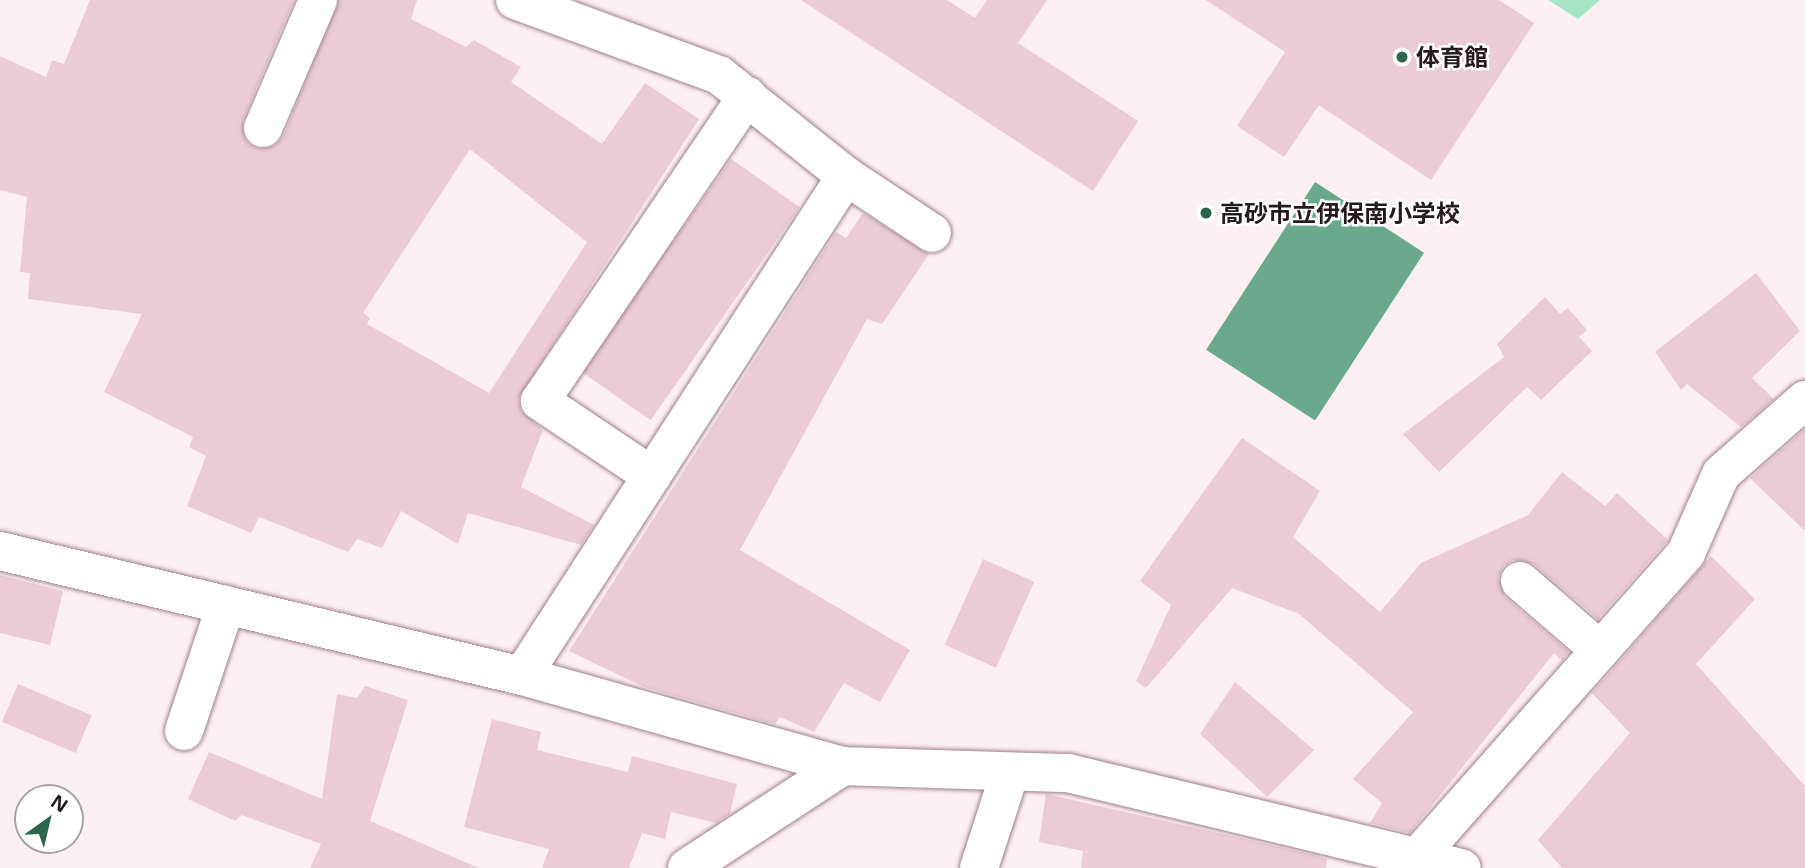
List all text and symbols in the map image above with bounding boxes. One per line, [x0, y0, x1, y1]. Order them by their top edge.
place label: 体育館 [1416, 43, 1488, 71]
marker: 体育館 [1394, 49, 1410, 65]
place label: 高砂市立伊保南小学校 [1220, 199, 1460, 227]
marker: 高砂市立伊保南小学校 [1198, 205, 1214, 221]
north arrow [14, 784, 84, 854]
text: N [46, 788, 73, 818]

